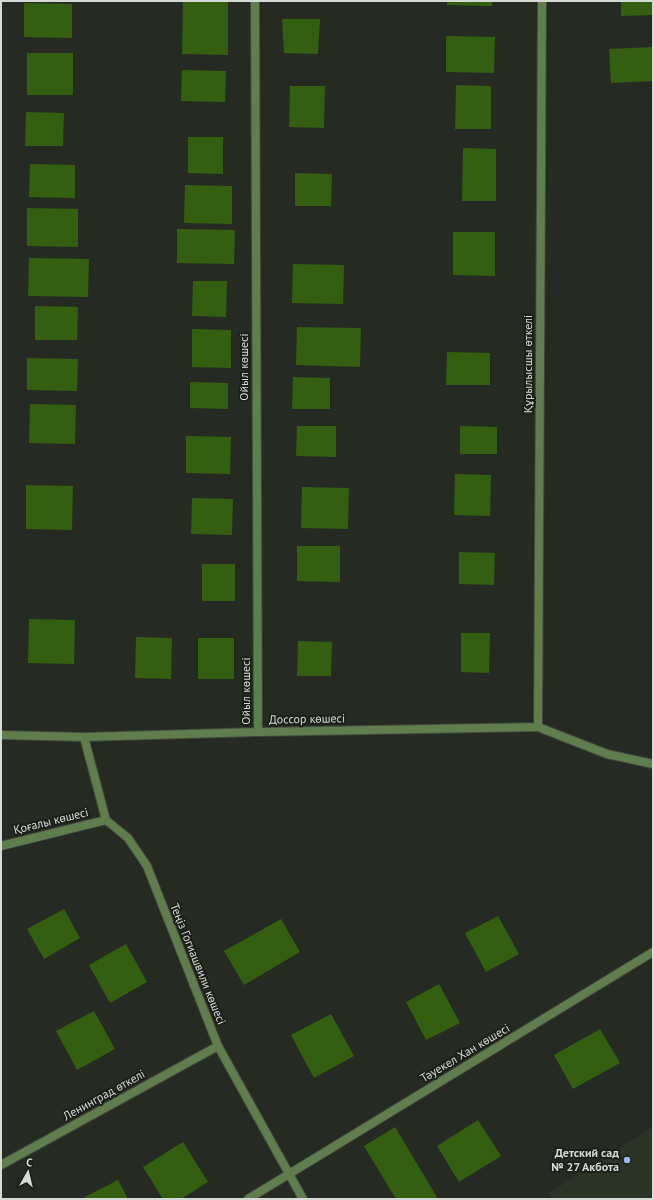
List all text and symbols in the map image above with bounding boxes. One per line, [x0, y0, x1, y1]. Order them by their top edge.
street label: Құрылысшы өткелі [520, 315, 535, 413]
street label: Ойыл көшесі [236, 333, 251, 401]
street label: Ойыл көшесі [238, 657, 253, 725]
street label: Доссор көшесі [269, 710, 345, 727]
street label: Қоғалы көшесі [12, 804, 90, 837]
street label: Теңіз Гогиашвили көшесі [167, 901, 230, 1027]
street label: Тәуекел Хан көшесі [417, 1020, 512, 1085]
street label: Ленинград өткелі [59, 1066, 147, 1124]
place label: Детский сад № 27 Акбота [551, 1145, 619, 1174]
north arrow [8, 1152, 48, 1192]
text: С [25, 1155, 33, 1169]
marker: Детский сад № 27 Акбота [622, 1155, 632, 1165]

